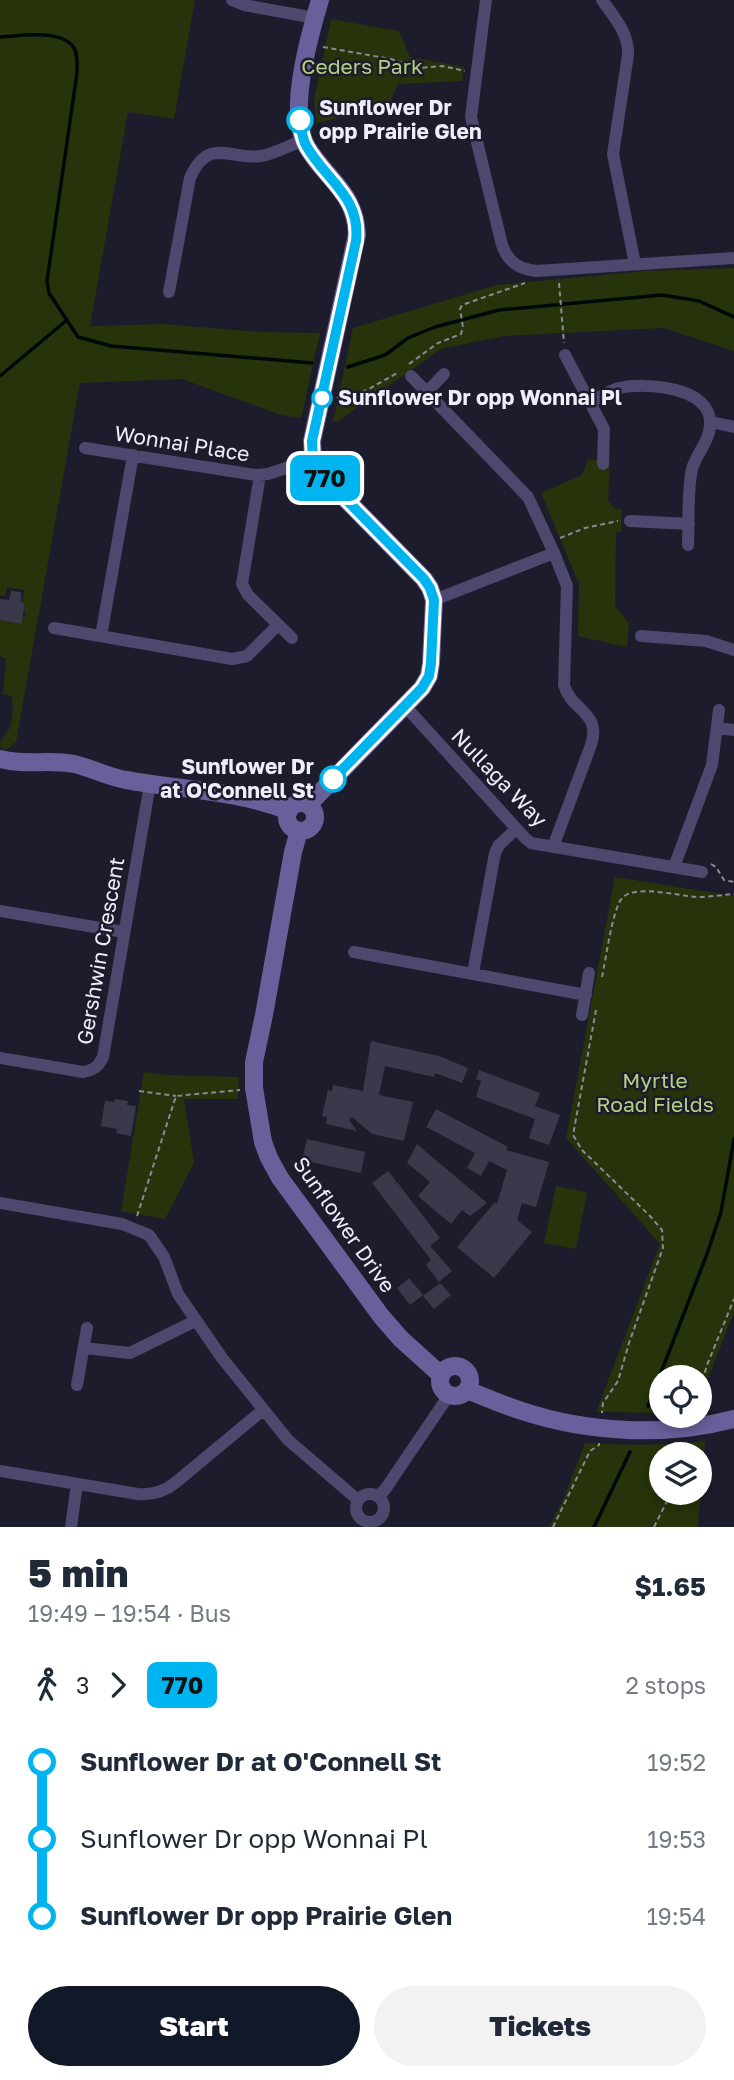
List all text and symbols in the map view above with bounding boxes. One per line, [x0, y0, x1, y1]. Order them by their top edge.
park label: Ceders Park [301, 53, 423, 79]
place label: Sunflower Dr opp Prairie Glen [319, 94, 482, 144]
marker: Sunflower Dr opp Prairie Glen [287, 107, 313, 133]
place label: Sunflower Dr opp Wonnai Pl [338, 384, 622, 410]
marker: Sunflower Dr opp Wonnai Pl [312, 388, 332, 408]
street label: Wonnai Place [113, 419, 252, 467]
line badge: 770 [285, 455, 365, 501]
text: 770 [304, 463, 346, 492]
street label: Nullaga Way [446, 723, 553, 832]
place label: Sunflower Dr at O'Connell St [160, 753, 314, 803]
marker: Sunflower Dr at O'Connell St [320, 766, 346, 792]
street label: Gershwin Crescent [71, 855, 129, 1047]
park label: Myrtle Road Fields [596, 1067, 714, 1117]
street label: Sunflower Drive [288, 1151, 401, 1297]
map controls [649, 1365, 712, 1505]
button: locate [649, 1365, 712, 1428]
button: layers [649, 1442, 712, 1505]
text: 5 min [28, 1550, 128, 1595]
text: $1.65 [634, 1571, 706, 1602]
text: 19:49 – 19:54 · Bus [28, 1599, 231, 1627]
icon: walk [28, 1666, 66, 1704]
icon: forward [99, 1666, 137, 1704]
text: 770 [161, 1670, 203, 1699]
text: 3 [76, 1671, 89, 1699]
text: 2 stops [625, 1671, 706, 1699]
text: Sunflower Dr at O'Connell St [80, 1746, 441, 1777]
text: 19:52 [647, 1748, 706, 1776]
text: Sunflower Dr opp Wonnai Pl [80, 1823, 428, 1854]
text: 19:53 [647, 1825, 706, 1853]
text: Sunflower Dr opp Prairie Glen [80, 1900, 452, 1931]
text: 19:54 [647, 1902, 706, 1930]
button: Start [28, 1986, 360, 2066]
button: Tickets [374, 1986, 706, 2066]

